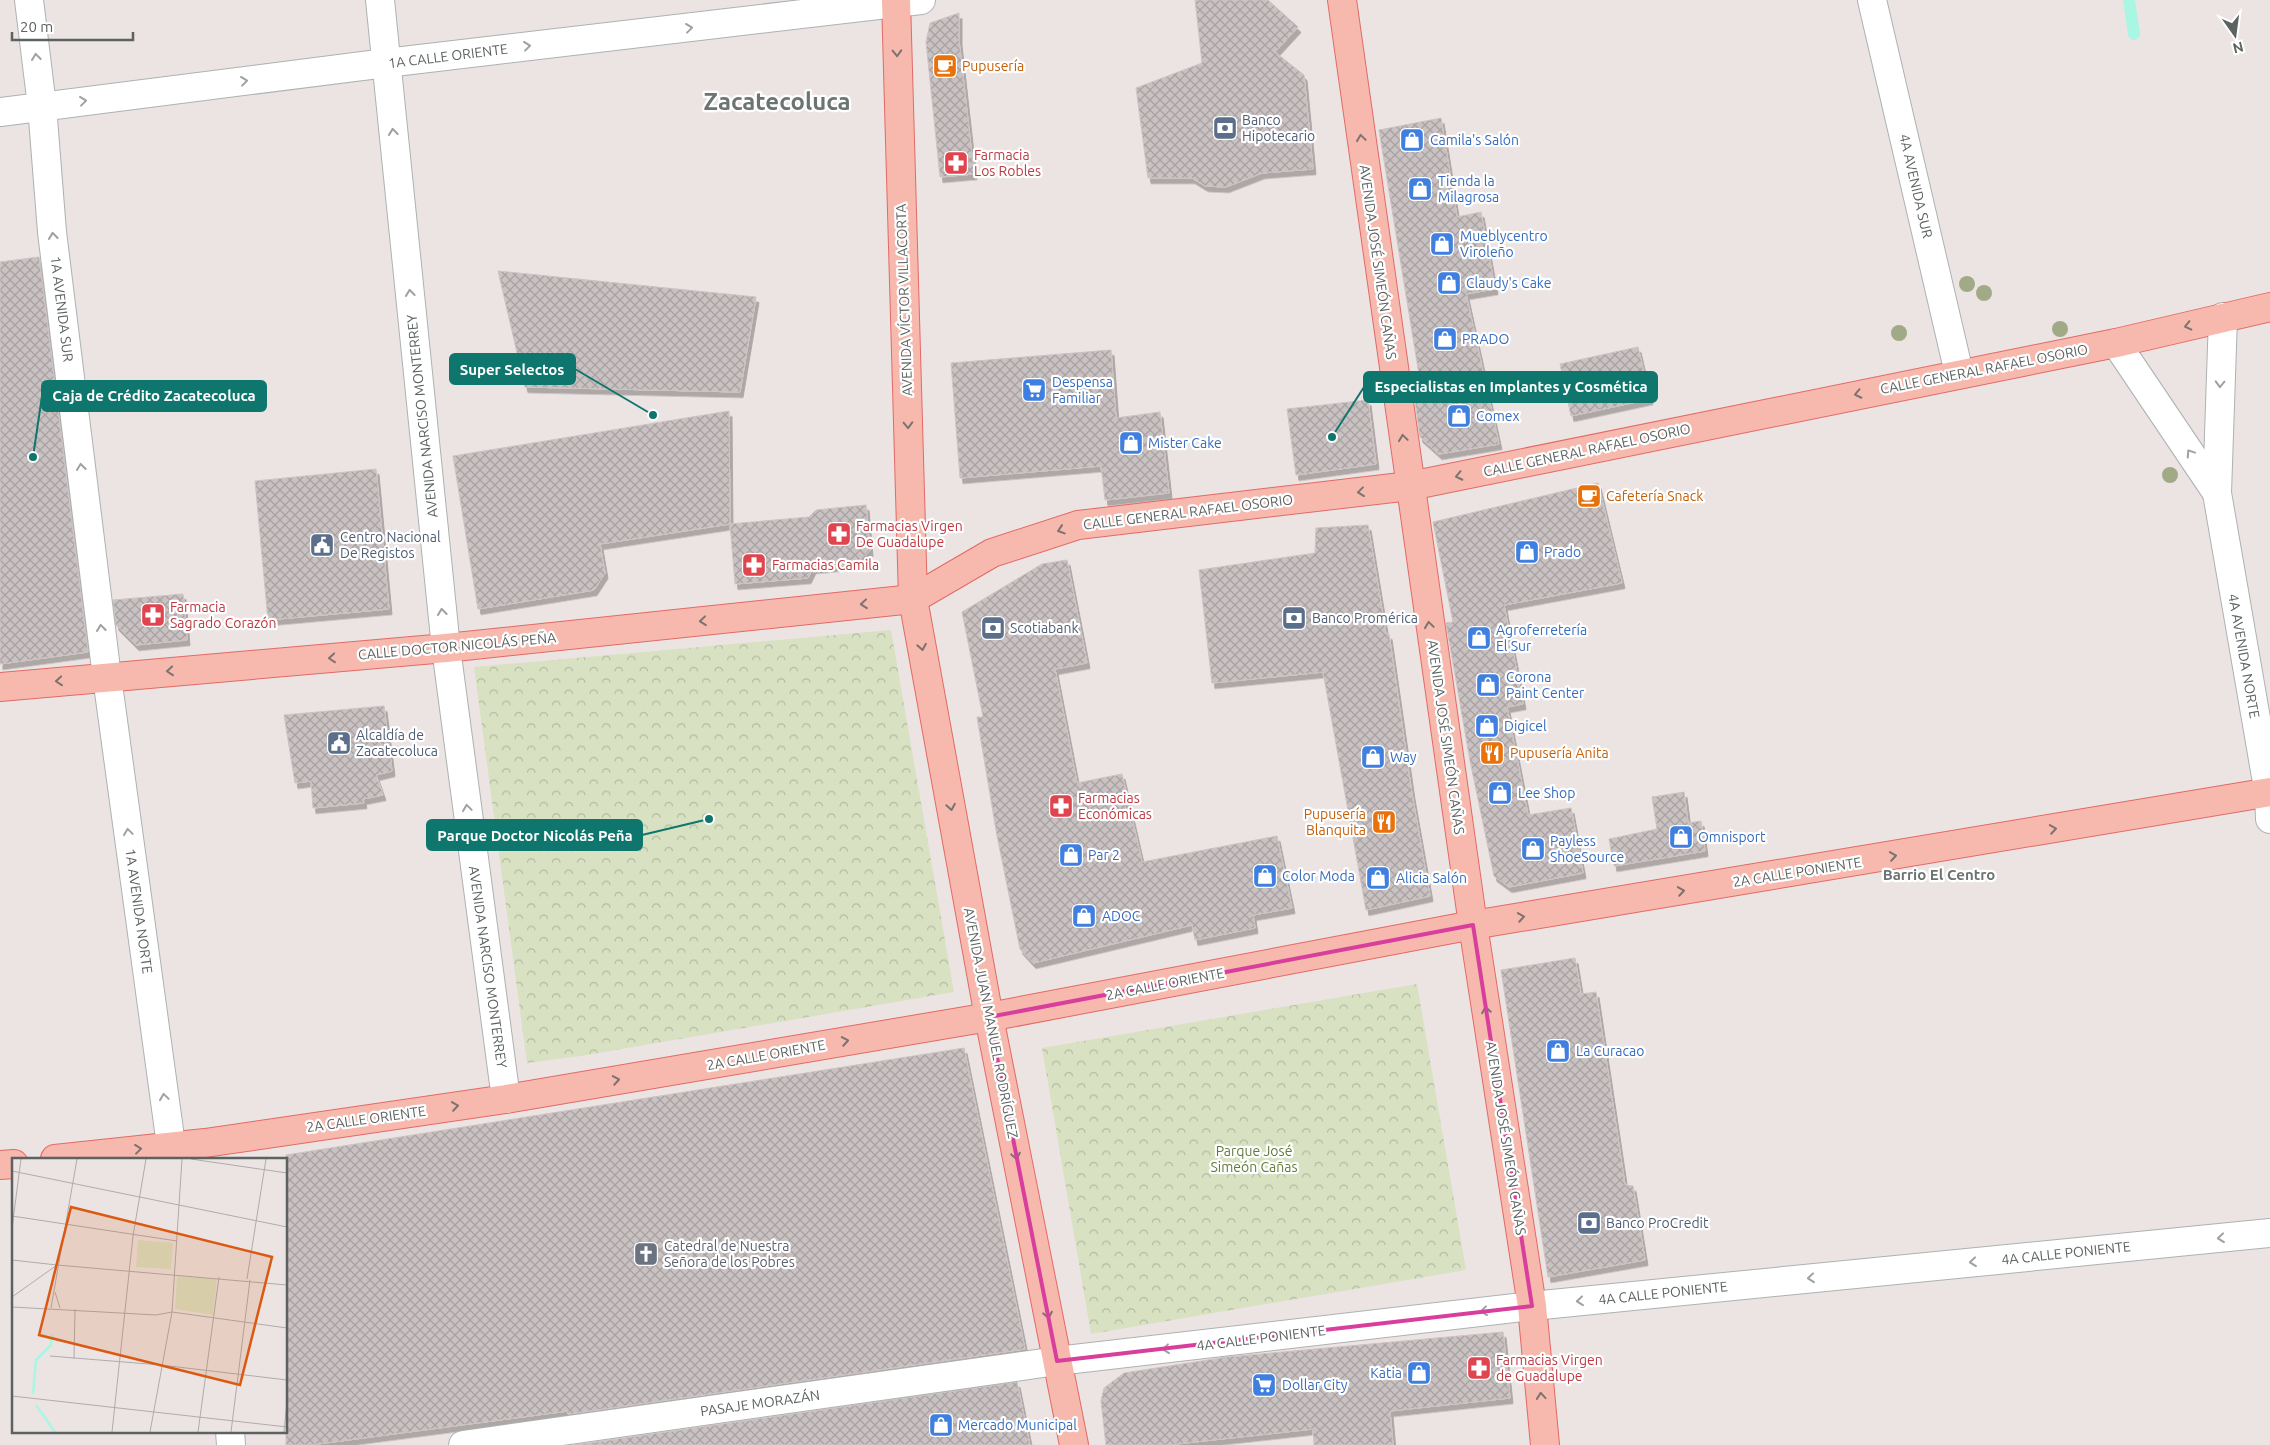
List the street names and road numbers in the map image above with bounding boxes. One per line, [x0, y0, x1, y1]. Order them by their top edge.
street label: 1A CALLE ORIENTE [387, 41, 509, 71]
street label: 4A AVENIDA SUR [1896, 132, 1936, 240]
street label: AVENIDA JOSÉ SIMEÓN CAÑAS [1356, 164, 1401, 360]
street label: AVENIDA VÍCTOR VILLACORTA [892, 203, 915, 397]
street label: 1A AVENIDA SUR [48, 255, 76, 363]
street label: AVENIDA NARCISO MONTERREY [403, 314, 441, 518]
street label: CALLE GENERAL RAFAEL OSORIO [1879, 341, 2089, 397]
street label: CALLE GENERAL RAFAEL OSORIO [1482, 420, 1692, 480]
street label: CALLE GENERAL RAFAEL OSORIO [1082, 491, 1294, 533]
street label: 4A AVENIDA NORTE [2225, 592, 2263, 720]
street label: CALLE DOCTOR NICOLÁS PEÑA [357, 628, 557, 663]
street label: AVENIDA JOSÉ SIMEÓN CAÑAS [1424, 639, 1469, 835]
street label: 1A AVENIDA NORTE [122, 847, 156, 975]
street label: 2A CALLE PONIENTE [1732, 854, 1863, 890]
street label: AVENIDA NARCISO MONTERREY [466, 865, 510, 1069]
street label: AVENIDA JUAN MANUEL RODRÍGUEZ [961, 906, 1022, 1140]
street label: 2A CALLE ORIENTE [1104, 965, 1226, 1003]
street label: 2A CALLE ORIENTE [705, 1037, 827, 1073]
street label: AVENIDA JOSÉ SIMEÓN CAÑAS [1483, 1040, 1530, 1236]
street label: 2A CALLE ORIENTE [305, 1103, 427, 1135]
street label: 4A CALLE PONIENTE [2001, 1238, 2132, 1268]
street label: 4A CALLE PONIENTE [1598, 1278, 1729, 1308]
street label: 4A CALLE PONIENTE [1196, 1322, 1327, 1354]
street label: PASAJE MORAZÁN [699, 1386, 821, 1419]

